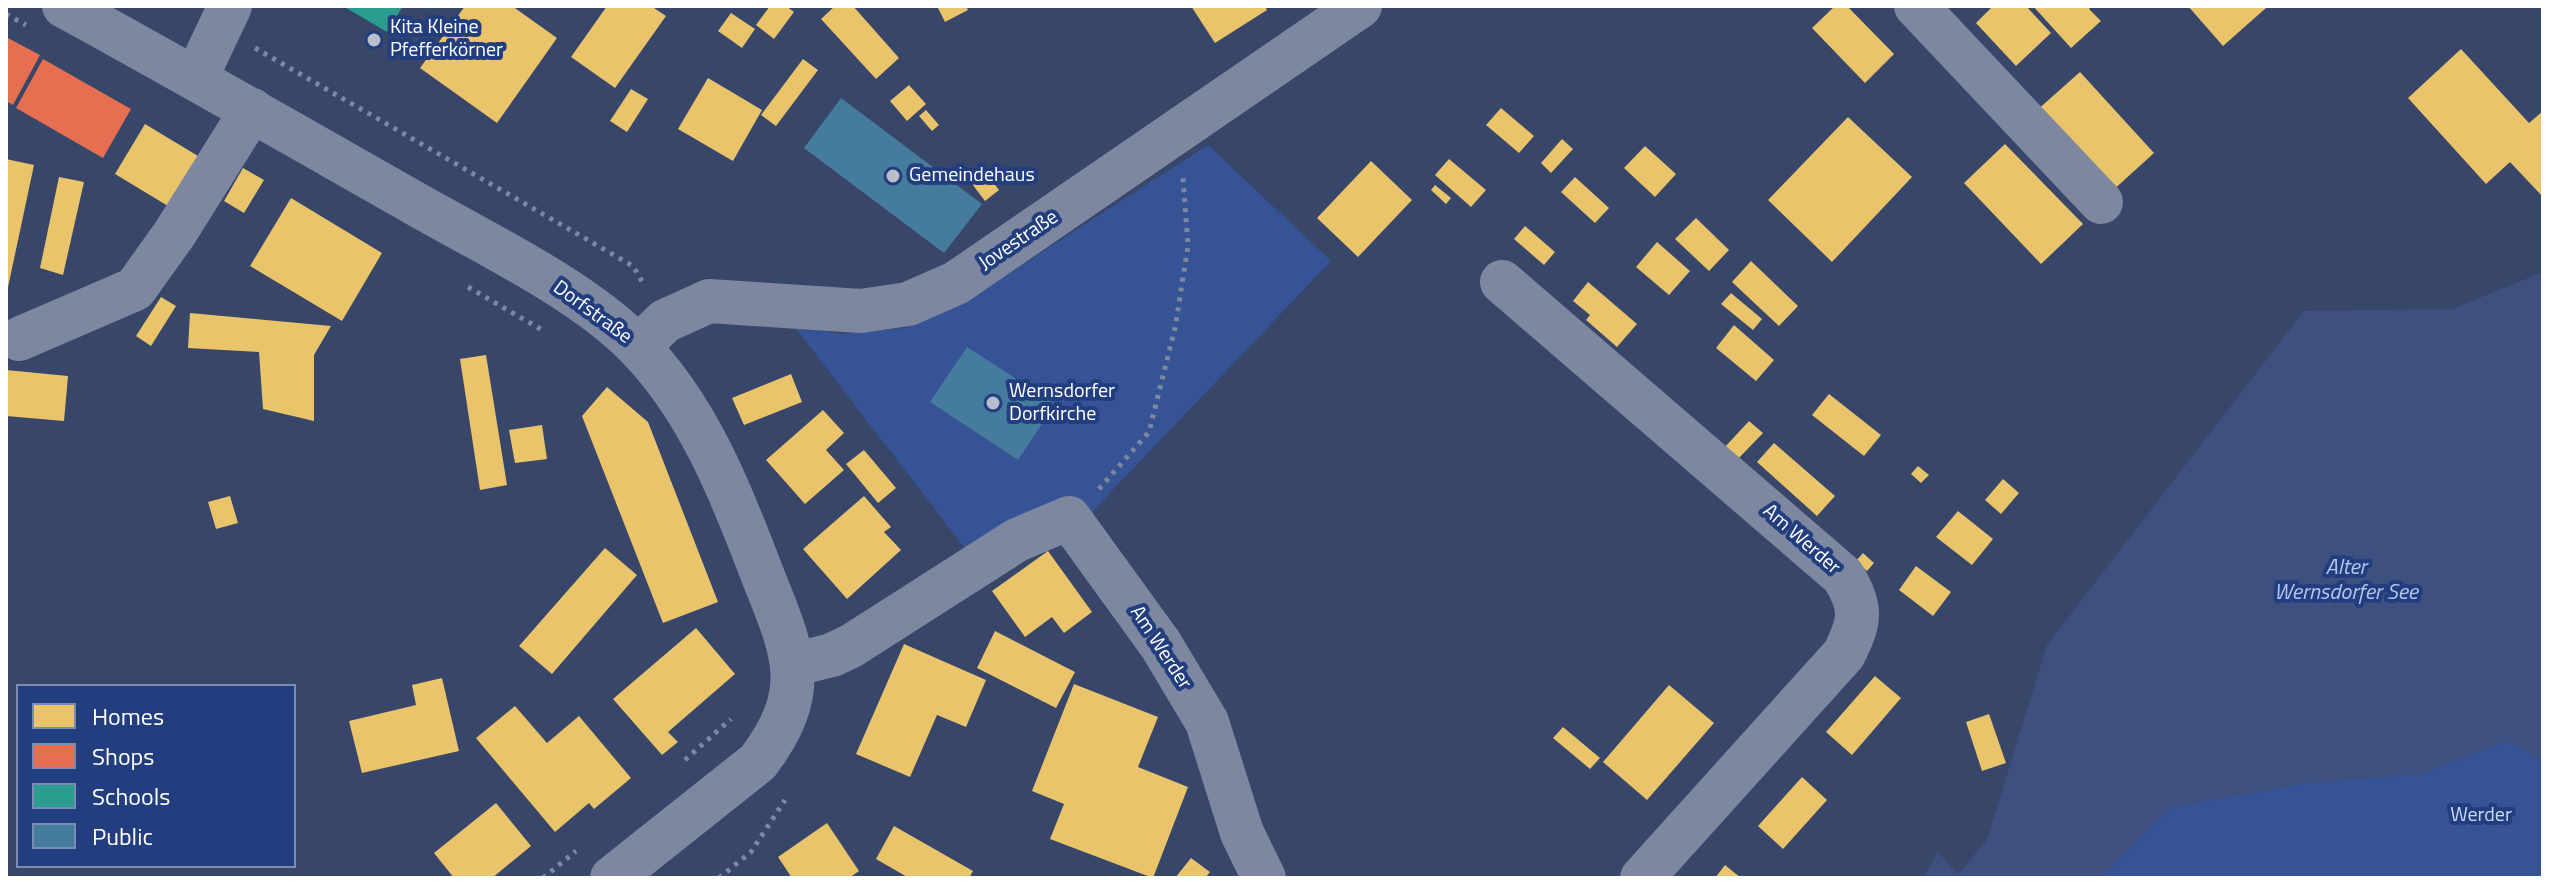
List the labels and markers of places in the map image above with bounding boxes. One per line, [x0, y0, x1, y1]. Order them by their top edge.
place label: Kita Kleine Pfefferkörner [390, 16, 503, 63]
marker: Kita Kleine Pfefferkörner [365, 31, 383, 49]
place label: Gemeindehaus [909, 164, 1035, 188]
marker: Gemeindehaus [884, 167, 902, 185]
place label: Wernsdorfer Dorfkirche [1009, 380, 1115, 427]
marker: Wernsdorfer Dorfkirche [984, 394, 1002, 412]

